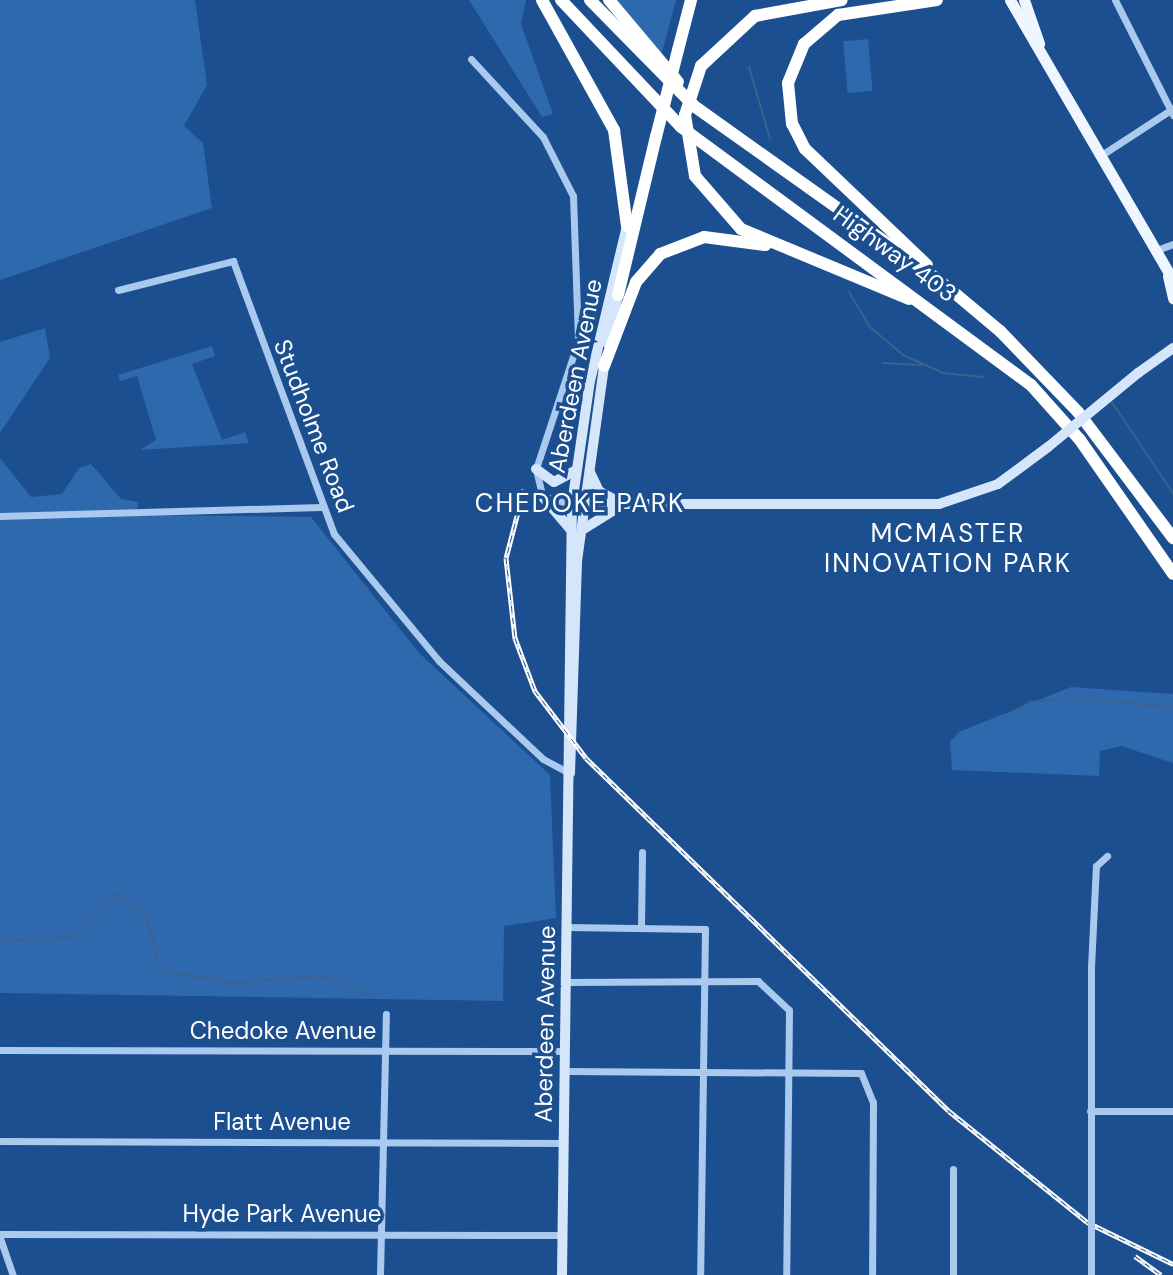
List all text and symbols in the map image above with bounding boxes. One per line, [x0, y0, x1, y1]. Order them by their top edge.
street label: Highway 403 [828, 200, 962, 308]
street label: Aberdeen Avenue [542, 277, 608, 475]
street label: Studholme Road [268, 336, 360, 516]
district label: CHEDOKE PARK [475, 488, 685, 520]
district label: MCMASTER INNOVATION PARK [824, 518, 1072, 580]
street label: Aberdeen Avenue [529, 925, 561, 1123]
street label: Chedoke Avenue [190, 1017, 376, 1045]
street label: Flatt Avenue [213, 1108, 351, 1136]
street label: Hyde Park Avenue [183, 1200, 381, 1228]

